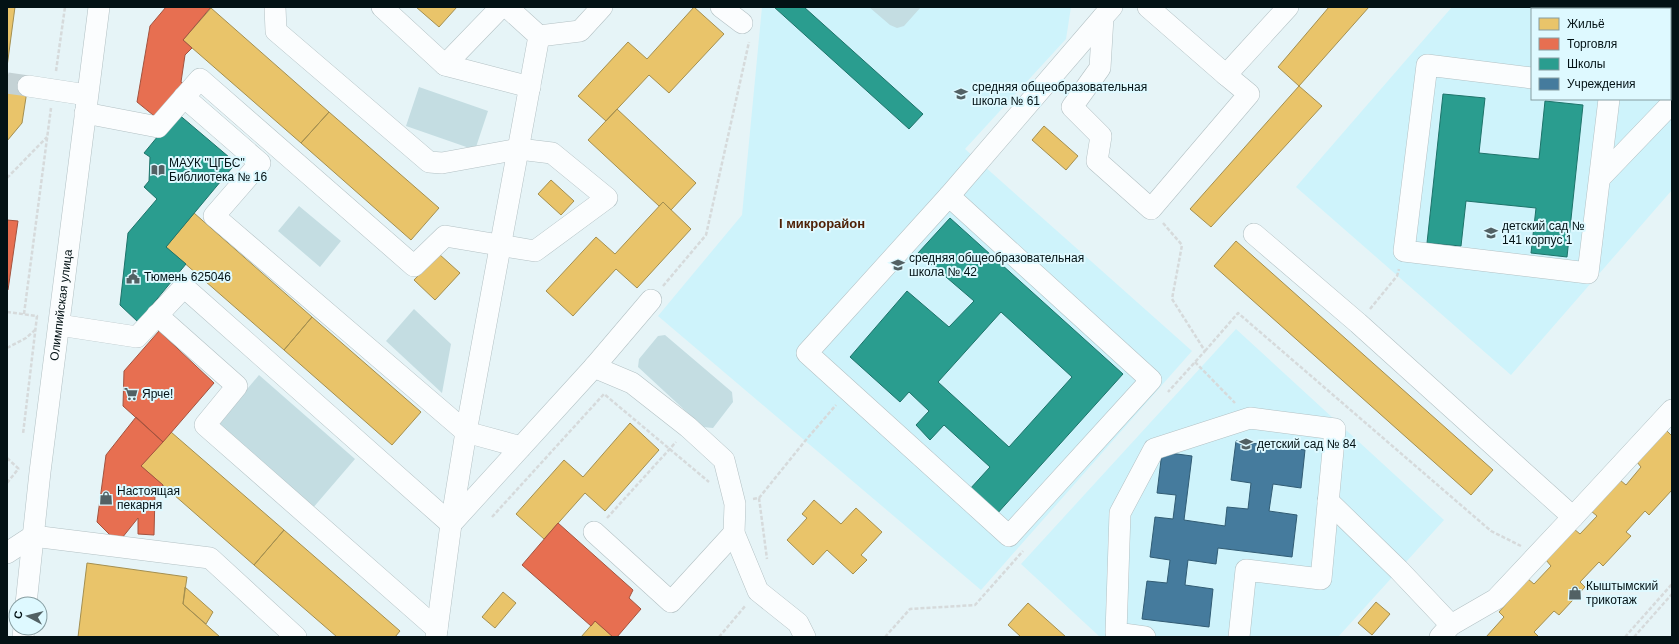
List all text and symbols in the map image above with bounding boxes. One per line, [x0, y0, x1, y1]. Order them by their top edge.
legend [1531, 8, 1671, 100]
text: Жильё [1567, 17, 1605, 31]
text: Торговля [1567, 37, 1617, 51]
text: Школы [1567, 57, 1605, 71]
text: Учреждения [1567, 77, 1636, 91]
place label: средняя общеобразовательная школа № 61 [972, 80, 1147, 108]
school or university icon: средняя общеобразовательная школа № 61 [953, 86, 969, 102]
place label: МАУК "ЦГБС" Библиотека № 16 [169, 156, 267, 184]
library icon: МАУК "ЦГБС" Библиотека № 16 [150, 162, 166, 178]
district label: I микрорайон [779, 216, 865, 231]
place label: детский сад № 141 корпус 1 [1502, 219, 1585, 247]
school or university icon: детский сад № 141 корпус 1 [1483, 225, 1499, 241]
street label: Олимпийская улица [47, 248, 75, 362]
place label: средняя общеобразовательная школа № 42 [909, 251, 1084, 279]
school or university icon: средняя общеобразовательная школа № 42 [890, 257, 906, 273]
public building icon: Тюмень 625046 [125, 269, 141, 285]
place label: Тюмень 625046 [144, 270, 231, 284]
supermarket icon: Ярче! [123, 386, 139, 402]
place label: Ярче! [142, 387, 173, 401]
school or university icon: детский сад № 84 [1238, 436, 1254, 452]
place label: детский сад № 84 [1257, 437, 1357, 451]
place label: Настоящая пекарня [117, 484, 180, 512]
shop icon: Настоящая пекарня [98, 490, 114, 506]
place label: Кыштымский трикотаж [1586, 579, 1658, 607]
shop icon: Кыштымский трикотаж [1567, 585, 1583, 601]
north arrow [8, 596, 48, 636]
text: С [12, 610, 25, 619]

